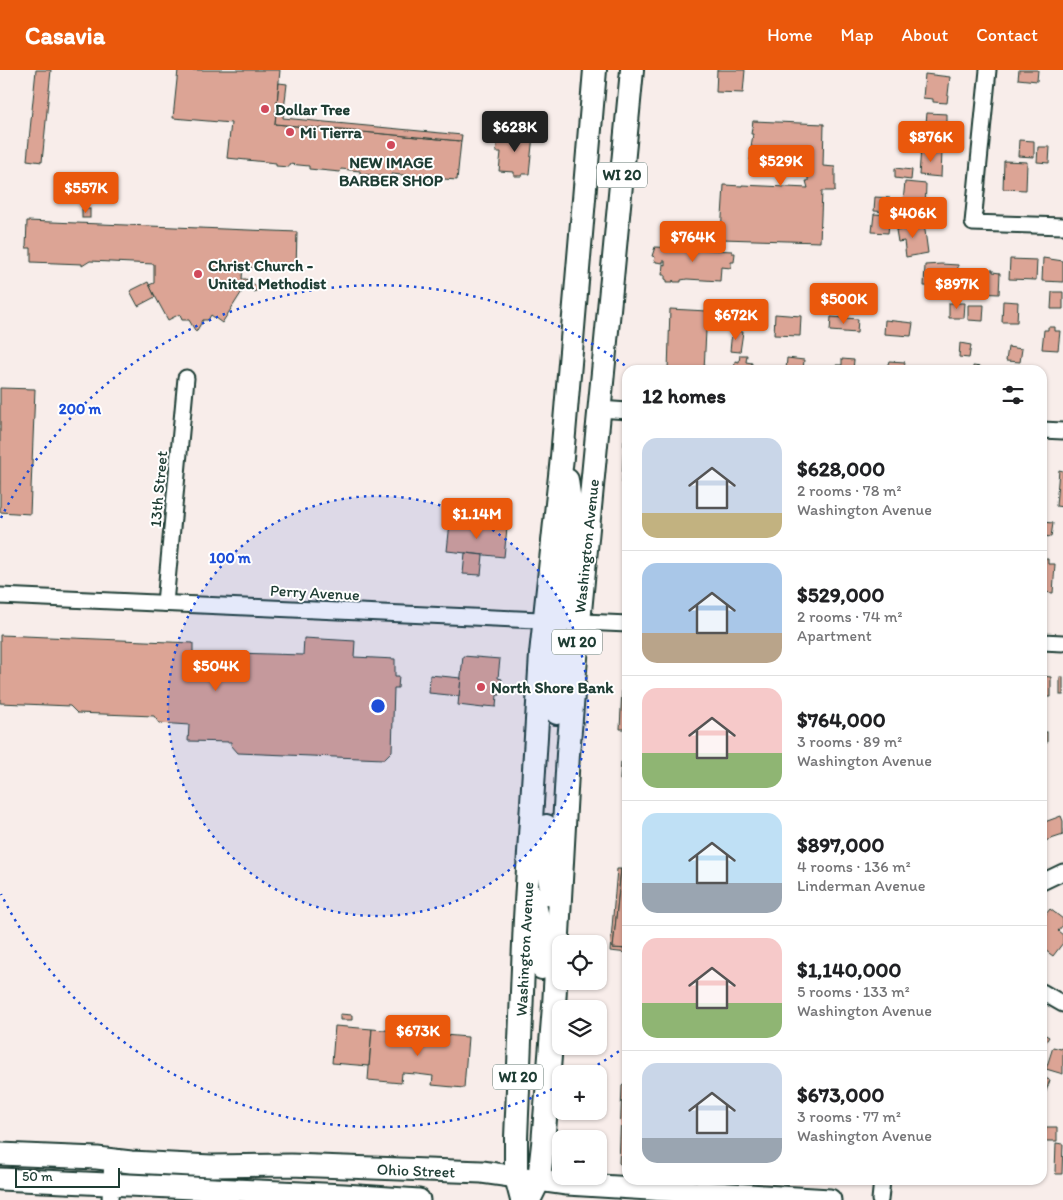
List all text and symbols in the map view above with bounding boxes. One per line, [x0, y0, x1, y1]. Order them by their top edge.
text: Casavia [25, 21, 105, 50]
text: Home [767, 24, 813, 46]
text: Map [841, 24, 874, 46]
text: About [902, 24, 948, 46]
text: Contact [976, 24, 1038, 46]
place label: Dollar Tree [275, 100, 351, 119]
marker: Dollar Tree [259, 103, 271, 115]
pin: $628K [480, 111, 550, 153]
text: $628K [493, 117, 537, 136]
pin: $876K [896, 121, 966, 163]
place label: Mi Tierra [300, 123, 362, 142]
marker: Mi Tierra [284, 126, 296, 138]
text: $876K [909, 127, 953, 146]
marker: NEW IMAGE BARBER SHOP [385, 139, 397, 151]
pin: $529K [746, 144, 816, 187]
text: $529K [759, 151, 803, 170]
place label: NEW IMAGE BARBER SHOP [339, 153, 444, 190]
road number: WI 20 [597, 162, 647, 188]
pin: $557K [51, 172, 121, 214]
text: $557K [64, 178, 108, 197]
pin: $406K [878, 196, 948, 239]
text: $406K [890, 203, 936, 222]
pin: $764K [658, 220, 728, 263]
text: $764K [671, 227, 715, 246]
place label: Christ Church - United Methodist [208, 256, 326, 293]
marker: Christ Church - United Methodist [192, 268, 204, 280]
pin: $897K [922, 268, 992, 310]
text: $897K [935, 274, 979, 293]
pin: $500K [809, 282, 879, 325]
text: $500K [821, 289, 867, 308]
pin: $672K [701, 298, 771, 341]
text: $672K [714, 305, 758, 324]
icon: filters [999, 381, 1027, 409]
text: 12 homes [642, 383, 726, 408]
text: 200 m [59, 400, 102, 418]
street label: 13th Street [146, 450, 171, 528]
text: $628,000 [797, 456, 885, 481]
icon: home [682, 458, 742, 518]
street label: Washington Avenue [570, 478, 603, 614]
text: 2 rooms · 78 m² [797, 481, 902, 500]
pin: $1.14M [436, 498, 518, 540]
text: Washington Avenue [797, 500, 932, 519]
text: $1.14M [452, 504, 502, 523]
text: 100 m [209, 549, 251, 567]
street label: Perry Avenue [270, 581, 361, 604]
text: $529,000 [797, 582, 885, 607]
icon: home [682, 583, 742, 643]
text: 2 rooms · 74 m² [797, 607, 902, 626]
text: Apartment [797, 626, 872, 645]
road number: WI 20 [552, 630, 602, 654]
pin: $504K [181, 650, 251, 692]
text: $504K [193, 656, 239, 675]
place label: North Shore Bank [491, 678, 614, 697]
marker: North Shore Bank [475, 681, 487, 693]
centre of rings [369, 697, 387, 715]
text: $764,000 [797, 707, 886, 732]
icon: home [682, 708, 742, 768]
text: 3 rooms · 89 m² [797, 732, 902, 751]
text: Washington Avenue [797, 751, 932, 770]
text: $897,000 [797, 832, 884, 857]
icon: home [682, 833, 742, 893]
text: 4 rooms · 136 m² [797, 857, 911, 876]
text: Linderman Avenue [797, 876, 925, 895]
street label: Washington Avenue [511, 881, 538, 1017]
map controls [552, 935, 607, 1185]
button: locate [552, 935, 607, 990]
text: $1,140,000 [797, 957, 901, 982]
icon: home [682, 958, 742, 1018]
text: 5 rooms · 133 m² [797, 982, 910, 1001]
button: layers [552, 1000, 607, 1055]
text: Washington Avenue [797, 1001, 932, 1020]
pin: $673K [383, 1014, 453, 1057]
text: $673K [396, 1021, 440, 1040]
road number: WI 20 [493, 1064, 543, 1090]
button: + [552, 1065, 607, 1120]
text: $673,000 [797, 1082, 884, 1107]
icon: home [682, 1083, 742, 1143]
text: 3 rooms · 77 m² [797, 1107, 901, 1126]
text: Washington Avenue [797, 1126, 932, 1145]
button: − [552, 1130, 607, 1185]
street label: Ohio Street [376, 1160, 456, 1181]
scale bar [15, 1165, 120, 1188]
text: 50 m [22, 1168, 53, 1185]

